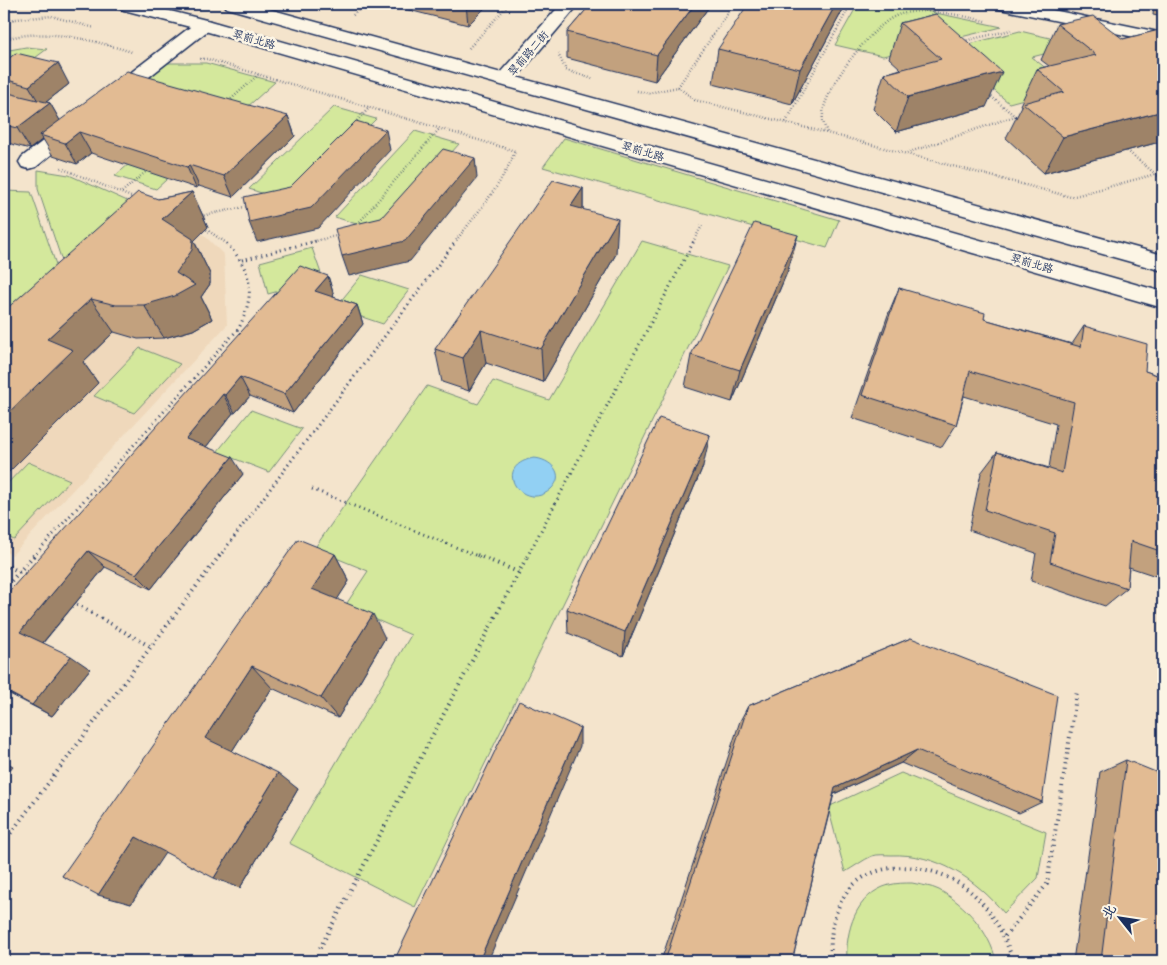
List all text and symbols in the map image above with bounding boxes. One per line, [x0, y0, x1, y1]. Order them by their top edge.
street label: 翠前北路 [231, 26, 277, 52]
street label: 翠前路二街 [505, 27, 552, 78]
street label: 翠前北路 [620, 138, 666, 164]
street label: 翠前北路 [1009, 250, 1055, 276]
north arrow [1094, 892, 1144, 942]
text: 北 [1097, 901, 1120, 922]

